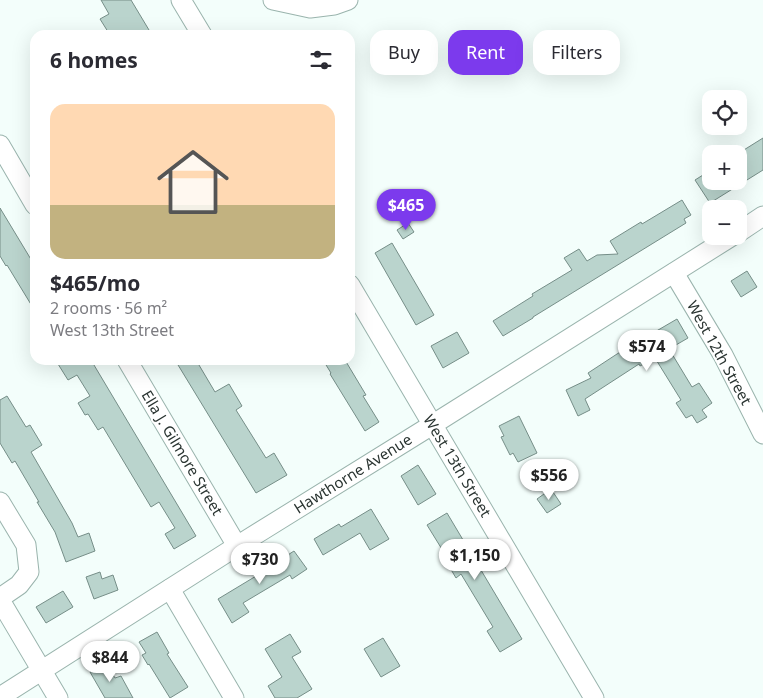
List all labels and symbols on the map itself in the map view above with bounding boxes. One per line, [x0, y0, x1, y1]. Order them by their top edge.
pin: $465 [376, 188, 436, 231]
street label: West 12th Street [683, 297, 757, 409]
pin: $574 [617, 330, 677, 372]
street label: Ella J. Gilmore Street [138, 386, 228, 519]
street label: West 13th Street [419, 411, 497, 521]
street label: Hawthorne Avenue [290, 429, 415, 518]
pin: $556 [519, 458, 579, 501]
pin: $1,150 [434, 538, 516, 581]
pin: $730 [230, 542, 290, 585]
pin: $844 [80, 640, 140, 683]

